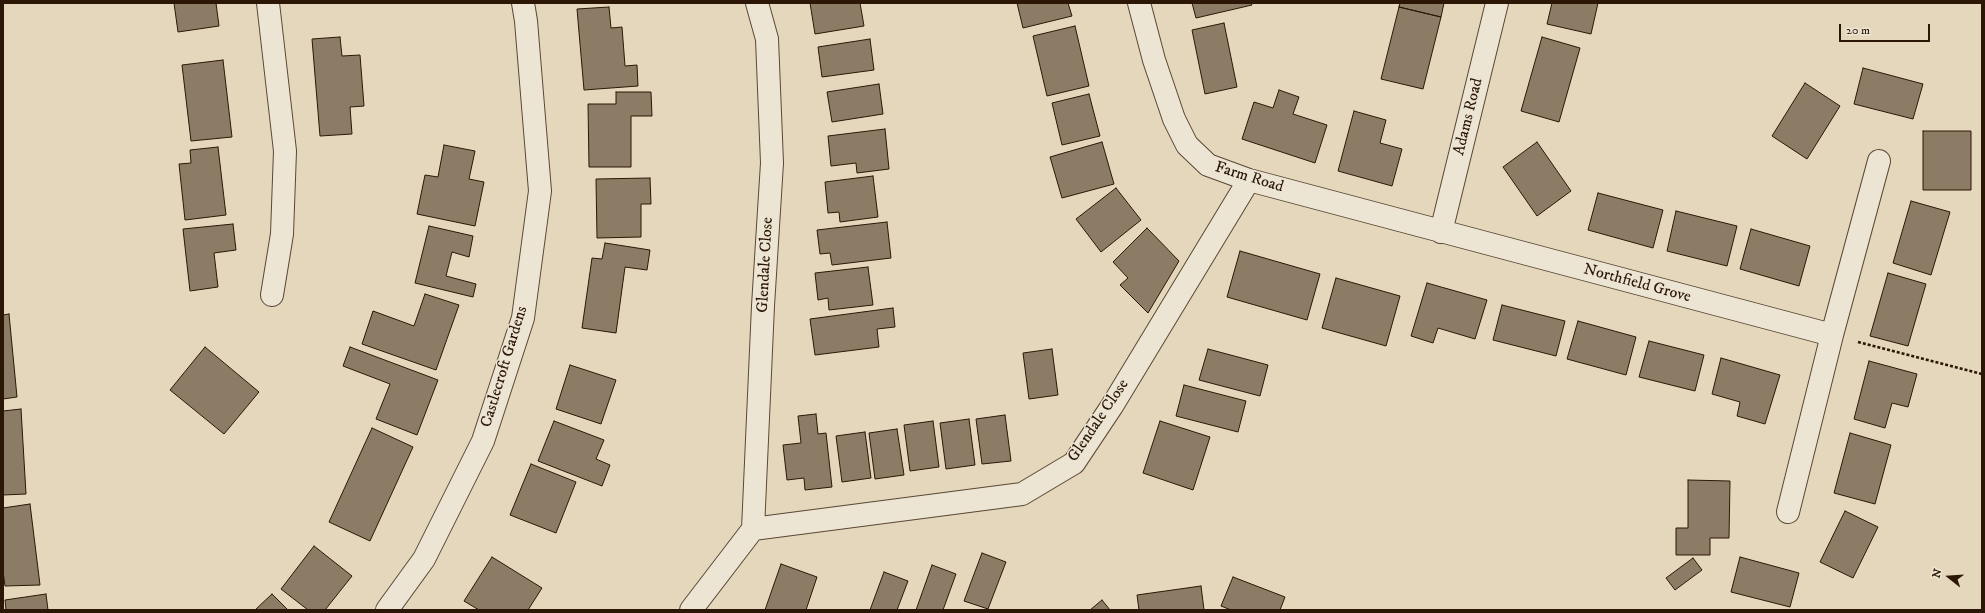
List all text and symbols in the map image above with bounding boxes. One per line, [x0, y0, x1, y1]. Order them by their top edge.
scale bar [1841, 16, 1932, 42]
text: 20 m [1846, 23, 1870, 38]
street label: Adams Road [1450, 76, 1488, 158]
street label: Farm Road [1212, 158, 1286, 198]
street label: Glendale Close [754, 217, 778, 313]
street label: Northfield Grove [1581, 260, 1693, 308]
street label: Castlecroft Gardens [477, 304, 533, 430]
street label: Glendale Close [1064, 376, 1134, 466]
north arrow [1929, 557, 1969, 597]
text: N [1930, 567, 1946, 580]

